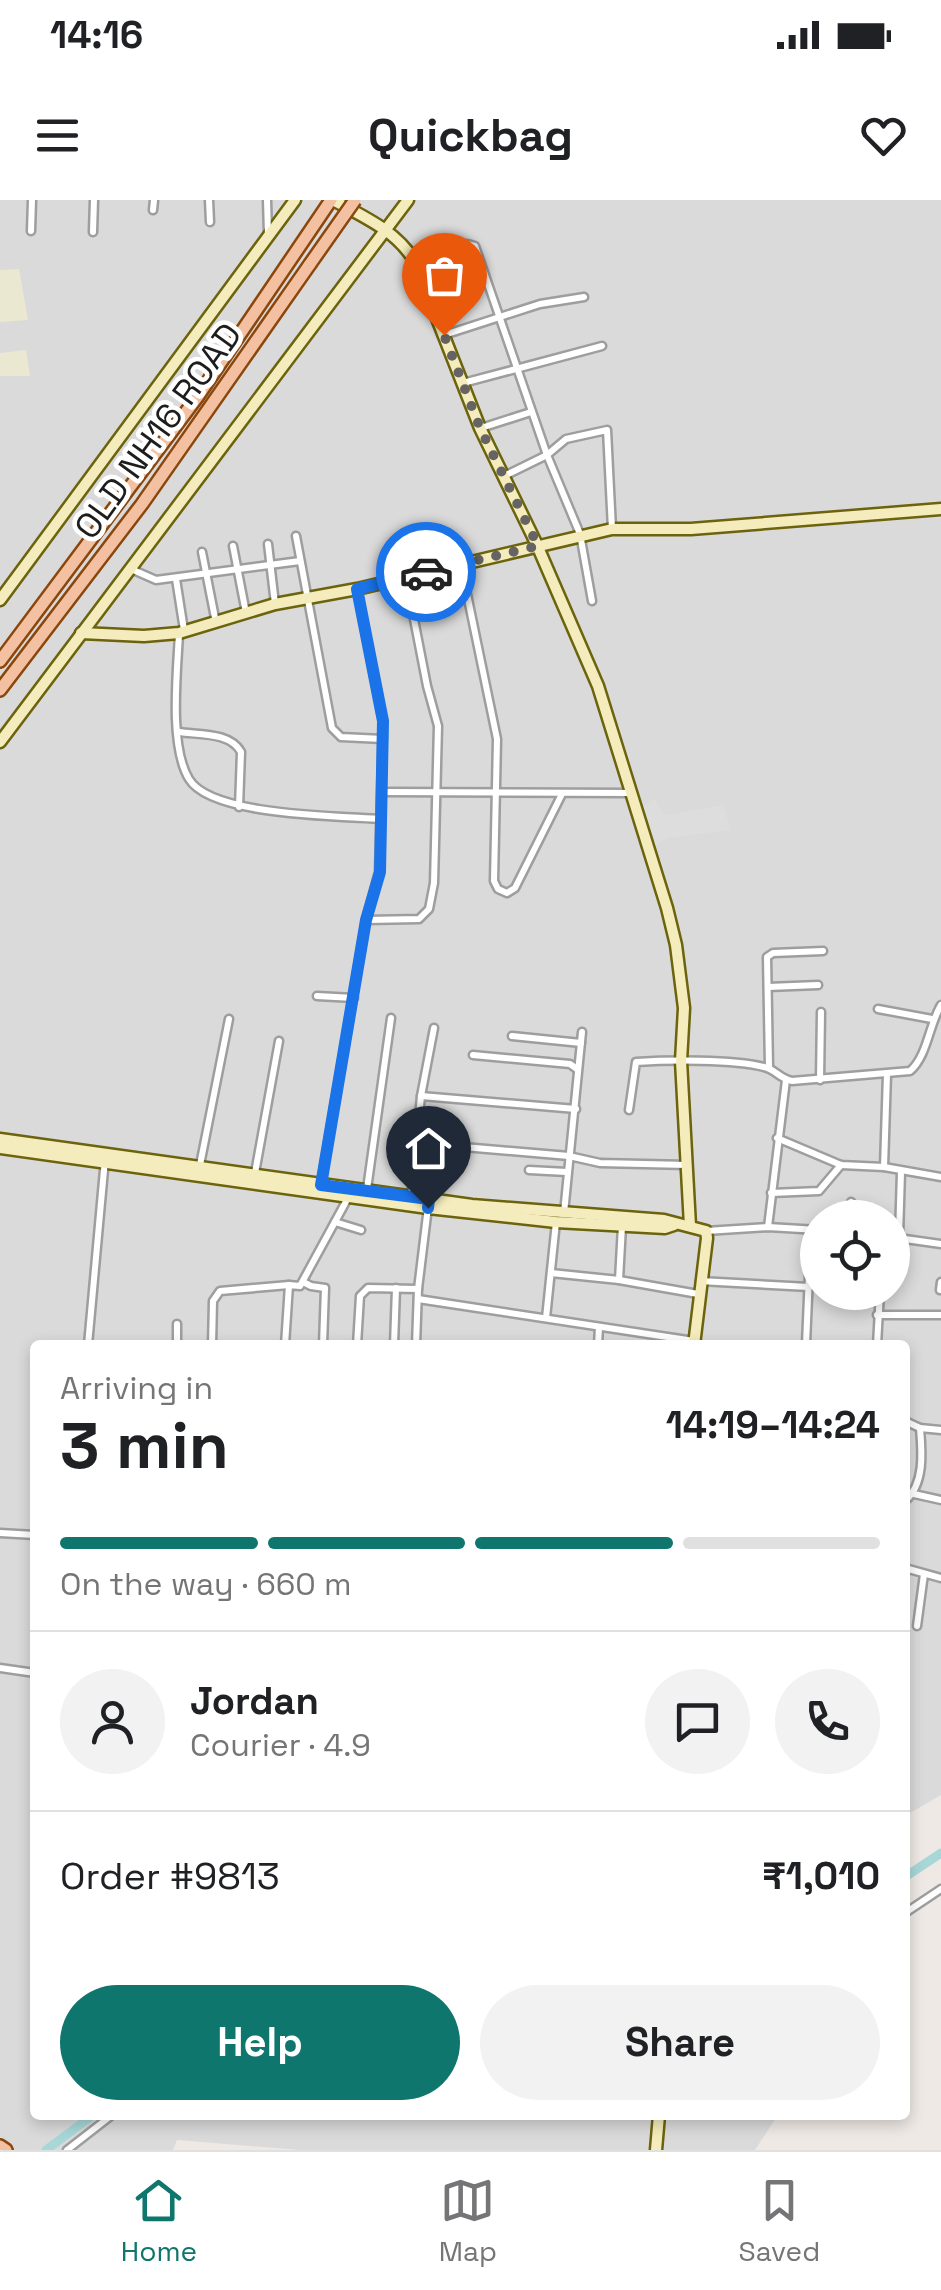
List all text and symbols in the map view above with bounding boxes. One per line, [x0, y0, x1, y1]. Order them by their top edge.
text: 14:16 [50, 11, 143, 59]
text: Quickbag [368, 107, 573, 164]
icon: menu [30, 108, 85, 163]
icon: heart [856, 108, 911, 163]
pin [402, 233, 487, 336]
icon: bag [417, 248, 472, 303]
street label: OLD NH16 ROAD [65, 314, 251, 548]
courier [376, 522, 476, 622]
icon: car [399, 545, 454, 600]
pin [386, 1106, 471, 1209]
icon: home [401, 1121, 456, 1176]
map controls [800, 1200, 910, 1310]
button: locate [800, 1200, 910, 1310]
text: Arriving in [60, 1368, 213, 1408]
text: 14:19–14:24 [666, 1401, 880, 1449]
text: 3 min [60, 1404, 229, 1487]
text: On the way · 660 m [60, 1564, 352, 1604]
button: person [60, 1669, 165, 1774]
button: chat [645, 1669, 750, 1774]
button: phone [775, 1669, 880, 1774]
text: Jordan [190, 1677, 319, 1725]
text: Courier · 4.9 [190, 1725, 371, 1765]
text: Order #9813 [60, 1852, 280, 1900]
text: ₹1,010 [762, 1852, 880, 1900]
button: Help [60, 1985, 460, 2100]
button: Share [480, 1985, 880, 2100]
tab: Home [121, 2173, 197, 2269]
tab: Map [439, 2173, 497, 2269]
tab: Saved [739, 2173, 820, 2269]

